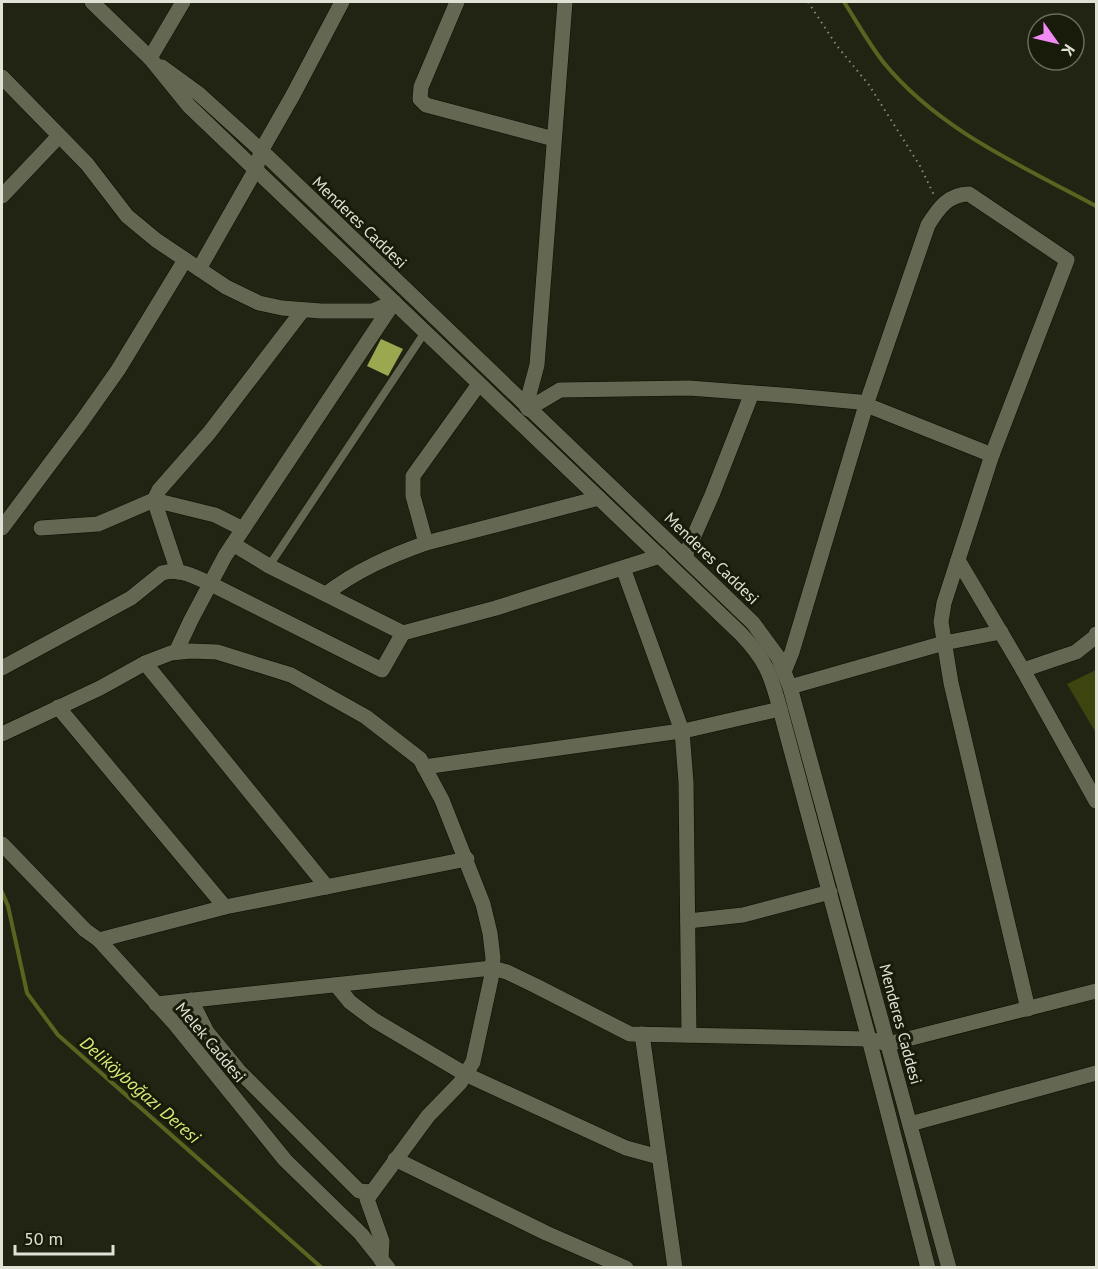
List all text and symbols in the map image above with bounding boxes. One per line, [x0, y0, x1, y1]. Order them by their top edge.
north arrow [1026, 12, 1086, 72]
text: K [1057, 41, 1080, 60]
street label: Menderes Caddesi [308, 172, 412, 272]
street label: Menderes Caddesi [660, 508, 764, 608]
street label: Menderes Caddesi [875, 962, 927, 1086]
street label: Melek Caddesi [172, 998, 250, 1086]
water label: Deliköyboğazı Deresi [75, 1031, 206, 1149]
scale bar [15, 1218, 112, 1256]
text: 50 m [24, 1227, 63, 1250]

